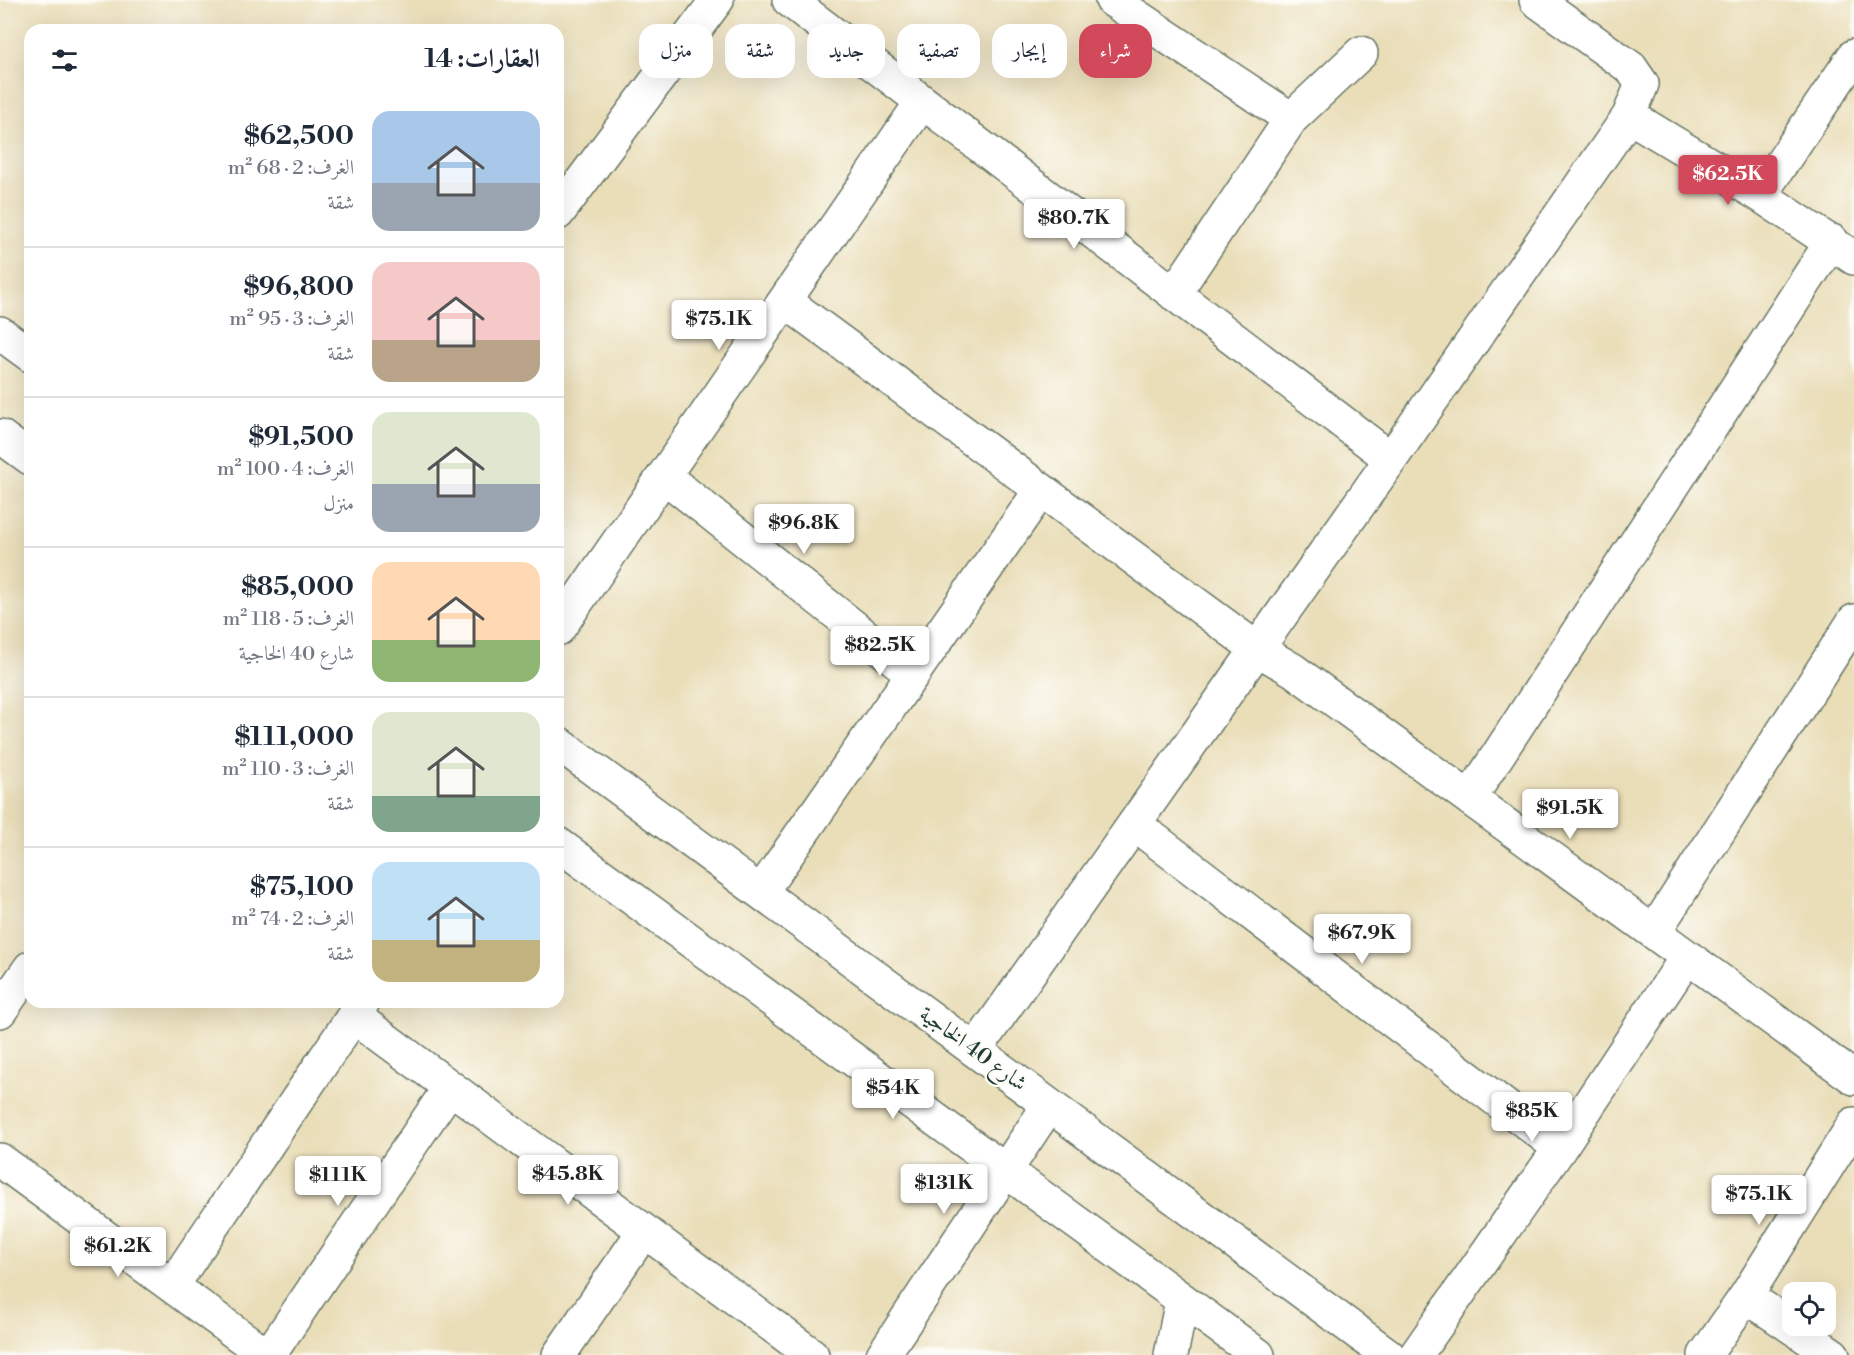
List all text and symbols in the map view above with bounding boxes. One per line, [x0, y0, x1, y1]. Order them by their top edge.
chip: منزل [639, 24, 713, 78]
chip: شقة [725, 24, 795, 78]
chip: جديد [807, 24, 885, 78]
chip: تصفية [897, 24, 980, 78]
chip: إيجار [992, 24, 1067, 78]
chip: شراء [1079, 24, 1152, 78]
text: العقارات: 14 [424, 43, 540, 75]
icon: filters [48, 44, 81, 77]
text: $62,500 [244, 120, 354, 152]
icon: home [420, 135, 492, 207]
pin: $62.5K [1679, 155, 1777, 206]
text: الغرف: 2 · 68 m² [228, 156, 354, 181]
text: $62.5K [1692, 162, 1764, 187]
text: شقة [328, 191, 354, 216]
pin: $80.7K [1025, 199, 1123, 250]
text: $80.7K [1038, 206, 1110, 231]
text: $96,800 [243, 271, 354, 303]
icon: home [420, 286, 492, 358]
pin: $75.1K [670, 300, 768, 351]
text: الغرف: 3 · 95 m² [229, 307, 354, 332]
text: $75.1K [685, 307, 753, 332]
text: شقة [328, 342, 354, 367]
text: $91,500 [248, 421, 354, 453]
icon: home [420, 436, 492, 508]
text: الغرف: 4 · 100 m² [217, 457, 354, 482]
text: منزل [323, 492, 354, 517]
pin: $96.8K [755, 504, 853, 555]
text: $96.8K [768, 511, 840, 536]
text: $85,000 [241, 571, 354, 603]
icon: home [420, 586, 492, 658]
text: الغرف: 5 · 118 m² [223, 607, 354, 632]
pin: $82.5K [831, 626, 929, 677]
text: $82.5K [844, 633, 916, 658]
text: شارع 40 الخاجية [239, 642, 354, 667]
text: $111,000 [234, 721, 354, 753]
icon: home [420, 736, 492, 808]
text: الغرف: 3 · 110 m² [222, 757, 354, 782]
pin: $91.5K [1521, 789, 1619, 840]
text: شقة [328, 792, 354, 817]
text: $91.5K [1536, 796, 1604, 821]
text: $75,100 [250, 871, 354, 903]
icon: home [420, 886, 492, 958]
text: الغرف: 2 · 74 m² [231, 907, 354, 932]
pin: $67.9K [1313, 914, 1411, 965]
text: $67.9K [1328, 921, 1396, 946]
text: شقة [328, 942, 354, 967]
street label: شارع 40 الخاجية [911, 1001, 1032, 1100]
pin: $54K [857, 1069, 929, 1120]
text: $54K [866, 1076, 920, 1101]
pin: $85K [1496, 1092, 1568, 1143]
text: $85K [1505, 1099, 1559, 1124]
pin: $45.8K [519, 1155, 617, 1206]
pin: $111K [296, 1156, 380, 1207]
text: $45.8K [532, 1162, 604, 1187]
text: $111K [309, 1163, 367, 1188]
pin: $131K [902, 1164, 986, 1215]
text: $131K [915, 1171, 973, 1196]
pin: $75.1K [1710, 1175, 1808, 1226]
text: $75.1K [1725, 1182, 1793, 1207]
pin: $61.2K [69, 1227, 167, 1278]
text: $61.2K [84, 1234, 152, 1259]
map controls [1782, 1282, 1836, 1336]
button: locate [1782, 1282, 1836, 1336]

